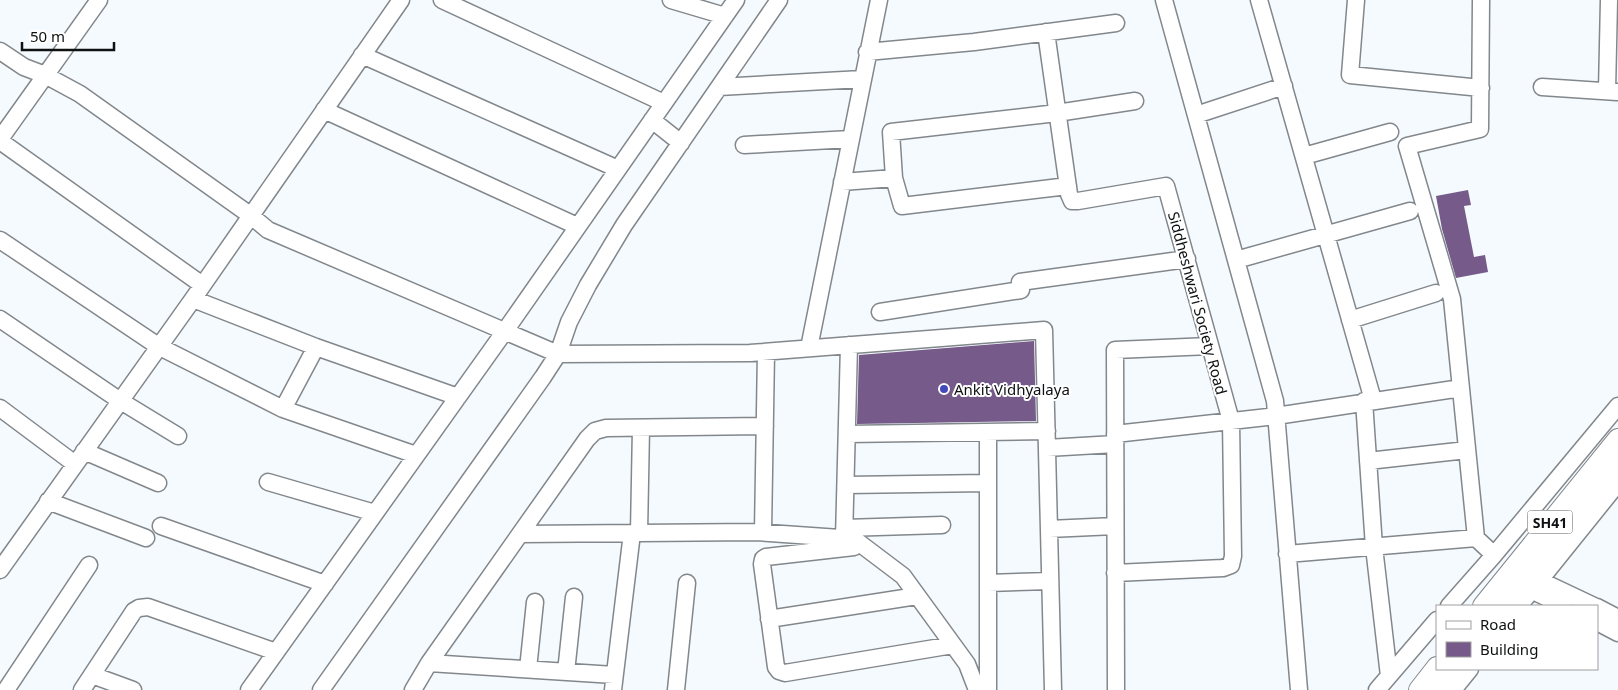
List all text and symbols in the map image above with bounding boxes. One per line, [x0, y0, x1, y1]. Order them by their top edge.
scale bar [22, 20, 115, 52]
text: 50 m [30, 26, 65, 46]
street label: Siddheshwari Society Road [1164, 209, 1232, 397]
place label: Ankit Vidhyalaya [954, 379, 1070, 399]
marker: Ankit Vidhyalaya [938, 383, 950, 395]
road number: SH41 [1528, 511, 1572, 534]
legend [1436, 605, 1598, 670]
text: Road [1480, 614, 1516, 634]
text: Building [1480, 639, 1538, 659]

